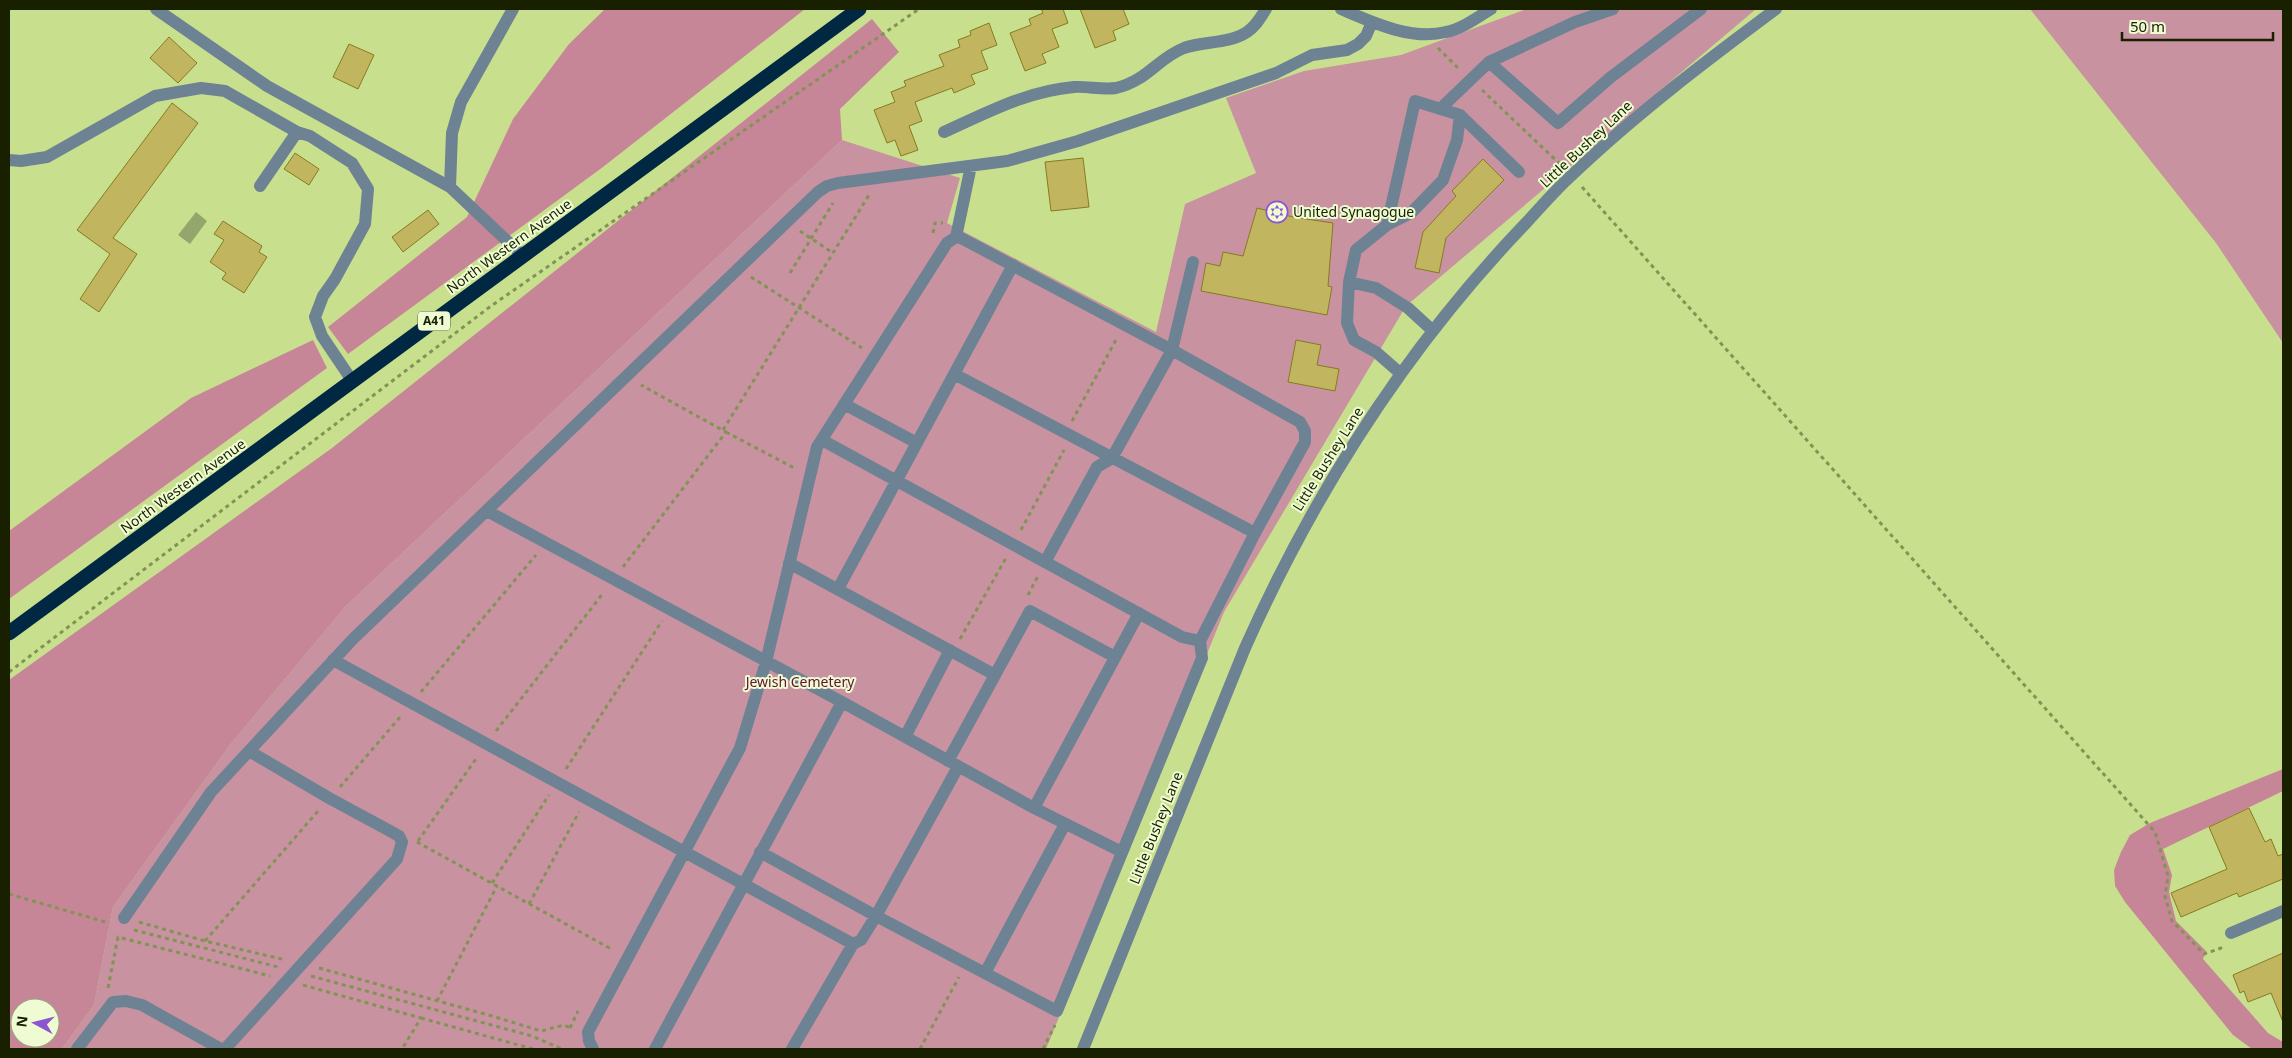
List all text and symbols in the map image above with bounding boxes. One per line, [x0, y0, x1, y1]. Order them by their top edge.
scale bar [2122, 10, 2273, 42]
text: 50 m [2130, 16, 2165, 36]
street label: Little Bushey Lane [1535, 96, 1636, 191]
street label: North Western Avenue [443, 194, 575, 297]
synagogue icon: United Synagogue [1265, 200, 1289, 224]
place label: United Synagogue [1293, 202, 1414, 221]
road number: A41 [418, 312, 450, 331]
street label: Little Bushey Lane [1288, 403, 1367, 514]
street label: North Western Avenue [117, 434, 249, 537]
park label: Jewish Cemetery [744, 672, 855, 691]
street label: Little Bushey Lane [1124, 769, 1187, 887]
north arrow [10, 998, 60, 1048]
text: N [11, 1015, 32, 1028]

